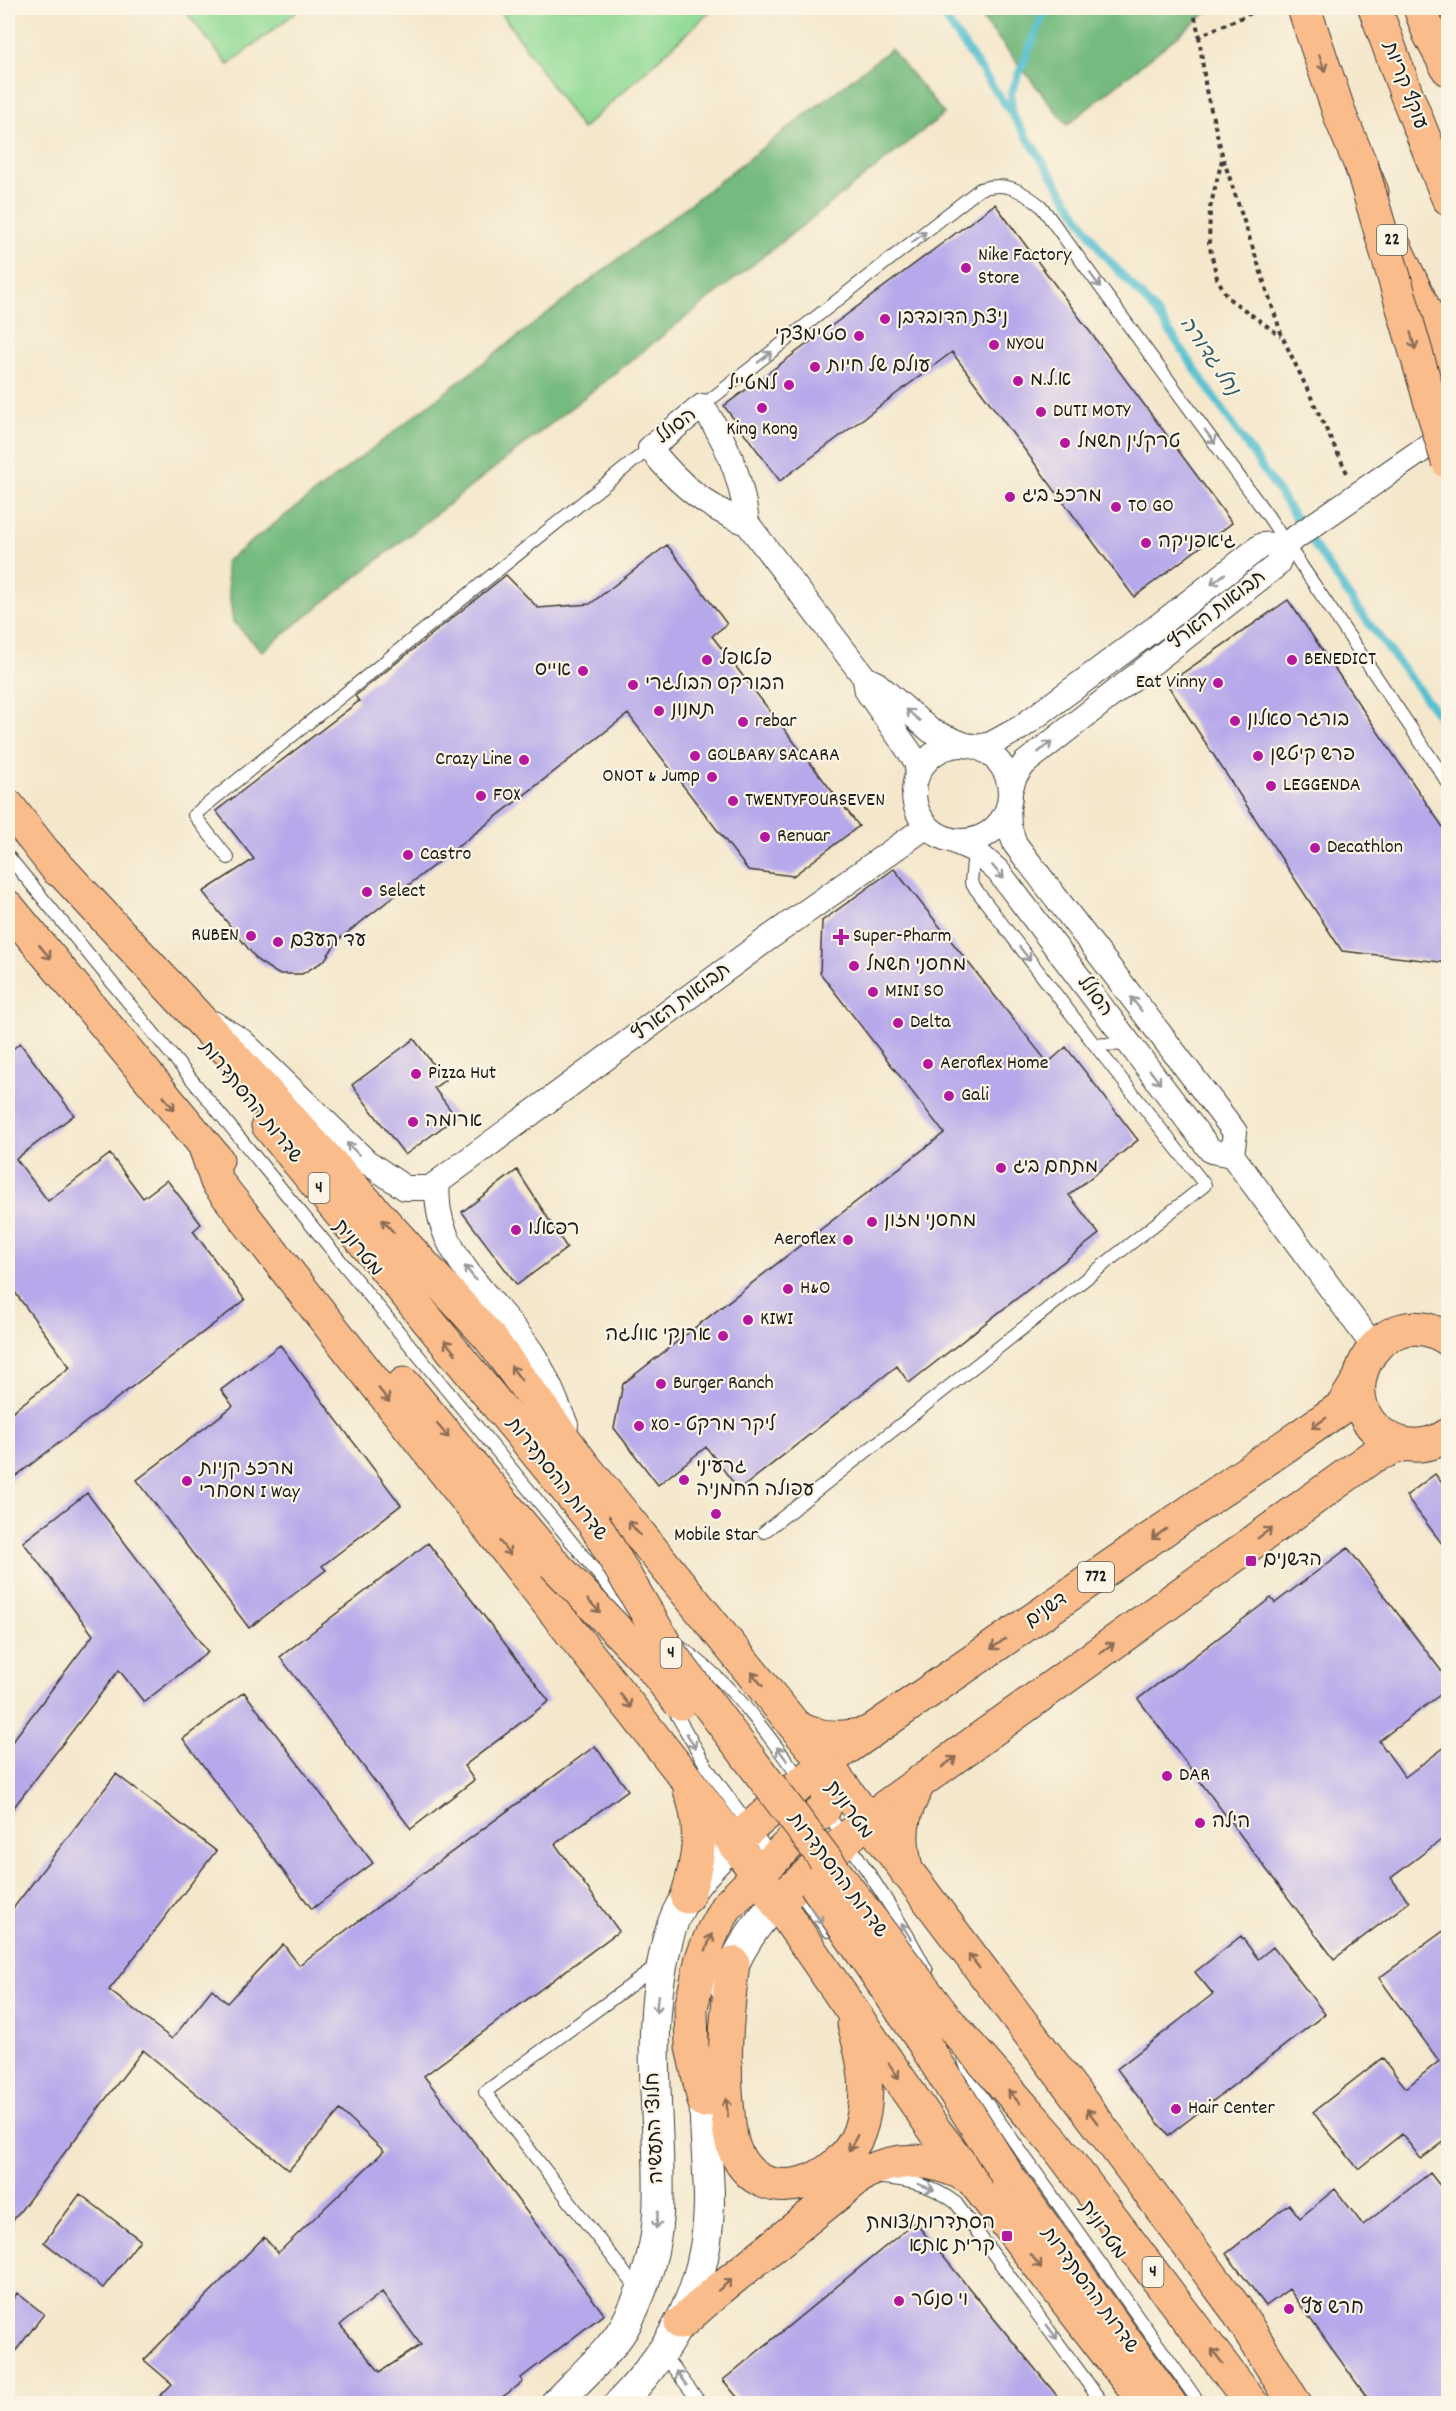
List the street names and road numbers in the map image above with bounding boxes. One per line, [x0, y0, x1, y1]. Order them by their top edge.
street label: עוקף קריות [1374, 37, 1434, 134]
road number: 22 [1377, 225, 1407, 255]
street label: הסולל [651, 402, 703, 452]
street label: תבואות הארץ [1163, 564, 1273, 658]
street label: תבואות הארץ [627, 957, 737, 1049]
street label: הסולל [1069, 970, 1119, 1024]
street label: שדרות ההסתדרות [191, 1035, 308, 1170]
road number: 4 [308, 1173, 330, 1203]
street label: מטרונית [325, 1214, 389, 1284]
street label: שדרות ההסתדרות [498, 1411, 613, 1548]
road number: 772 [1078, 1562, 1114, 1592]
street label: דשנים [1020, 1586, 1074, 1636]
road number: 4 [660, 1638, 682, 1668]
street label: מטרונית [817, 1776, 879, 1846]
street label: שדרות ההסתדרות [780, 1807, 893, 1945]
street label: חלוצי התעשיה [640, 2072, 672, 2184]
street label: מטרונית [1071, 2196, 1133, 2266]
street label: שדרות ההסתדרות [1033, 2221, 1145, 2360]
road number: 4 [1142, 2257, 1164, 2287]

